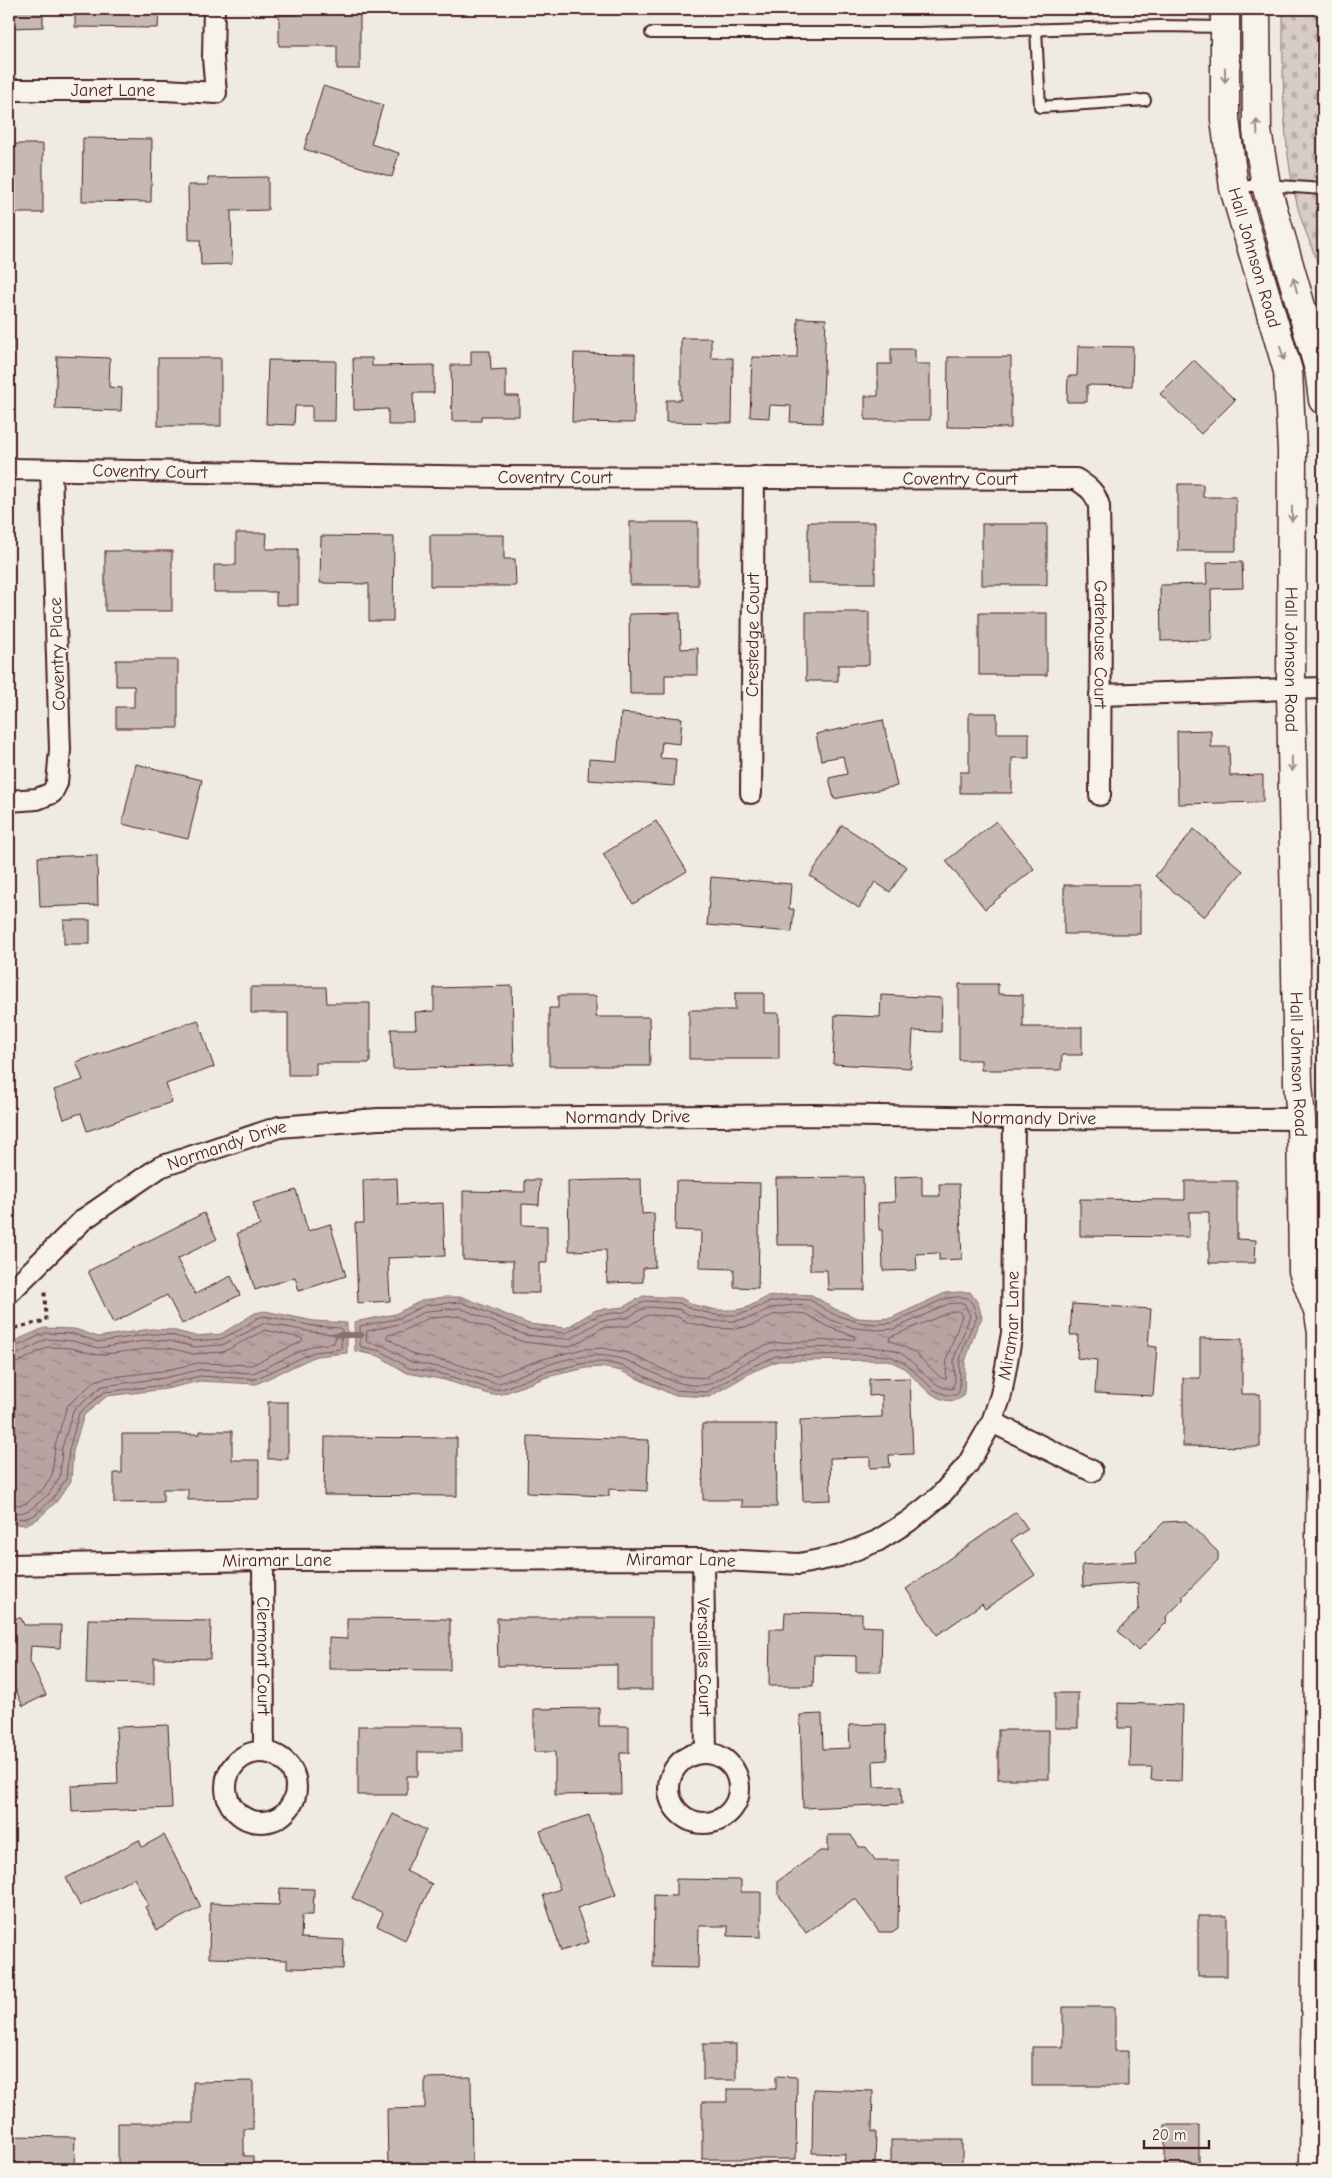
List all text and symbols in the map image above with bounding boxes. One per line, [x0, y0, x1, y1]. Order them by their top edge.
one-way arrow [1220, 67, 1230, 83]
street label: Janet Lane [71, 80, 155, 101]
one-way arrow [1253, 119, 1262, 135]
street label: Hall Johnson Road [1223, 185, 1285, 330]
one-way arrow [1290, 277, 1299, 293]
one-way arrow [1278, 344, 1288, 360]
street label: Coventry Court [92, 460, 209, 483]
street label: Coventry Court [497, 467, 613, 488]
street label: Coventry Court [902, 468, 1018, 490]
one-way arrow [1287, 506, 1297, 522]
street label: Crestedge Court [742, 572, 764, 697]
street label: Gatehouse Court [1089, 580, 1111, 710]
street label: Hall Johnson Road [1280, 587, 1302, 732]
street label: Coventry Place [45, 597, 70, 711]
one-way arrow [1287, 756, 1297, 772]
street label: Hall Johnson Road [1285, 992, 1311, 1137]
street label: Normandy Drive [565, 1106, 690, 1128]
street label: Normandy Drive [971, 1107, 1096, 1129]
street label: Normandy Drive [164, 1116, 287, 1175]
street label: Miramar Lane [994, 1271, 1024, 1382]
street label: Miramar Lane [626, 1549, 736, 1572]
street label: Miramar Lane [222, 1550, 332, 1572]
street label: Clermont Court [252, 1597, 274, 1716]
street label: Versailles Court [693, 1598, 715, 1717]
scale bar [1144, 2118, 1210, 2150]
text: 20 m [1152, 2126, 1186, 2144]

